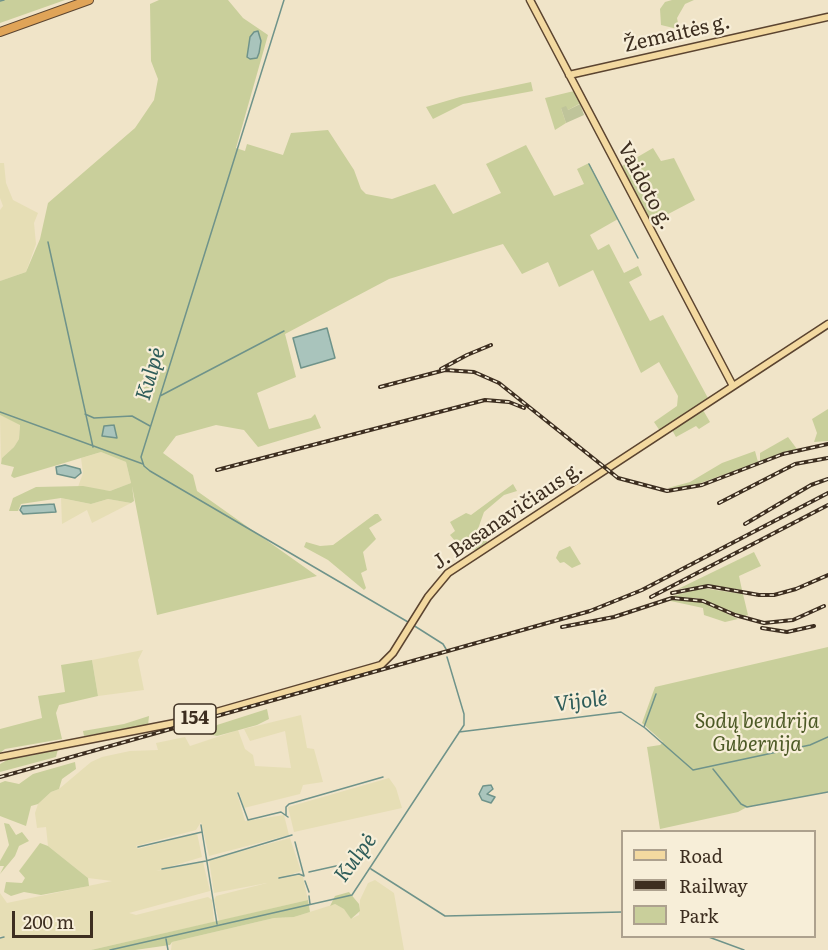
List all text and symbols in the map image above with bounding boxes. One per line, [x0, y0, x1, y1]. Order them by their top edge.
street label: Žemaitės g. [621, 10, 733, 58]
street label: Vaidoto g. [612, 138, 678, 234]
water label: Kulpė [131, 344, 171, 404]
street label: J. Basanavičiaus g. [428, 457, 588, 575]
water label: Vijolė [553, 686, 609, 718]
road number: 154 [174, 704, 216, 734]
park label: Sodų bendrija Gubernija [695, 710, 819, 757]
water label: Kulpė [330, 829, 382, 887]
legend [621, 830, 816, 938]
text: Road [679, 842, 723, 869]
text: Railway [679, 872, 748, 899]
scale bar [15, 899, 96, 937]
text: Park [679, 902, 718, 929]
text: 200 m [23, 908, 74, 935]

